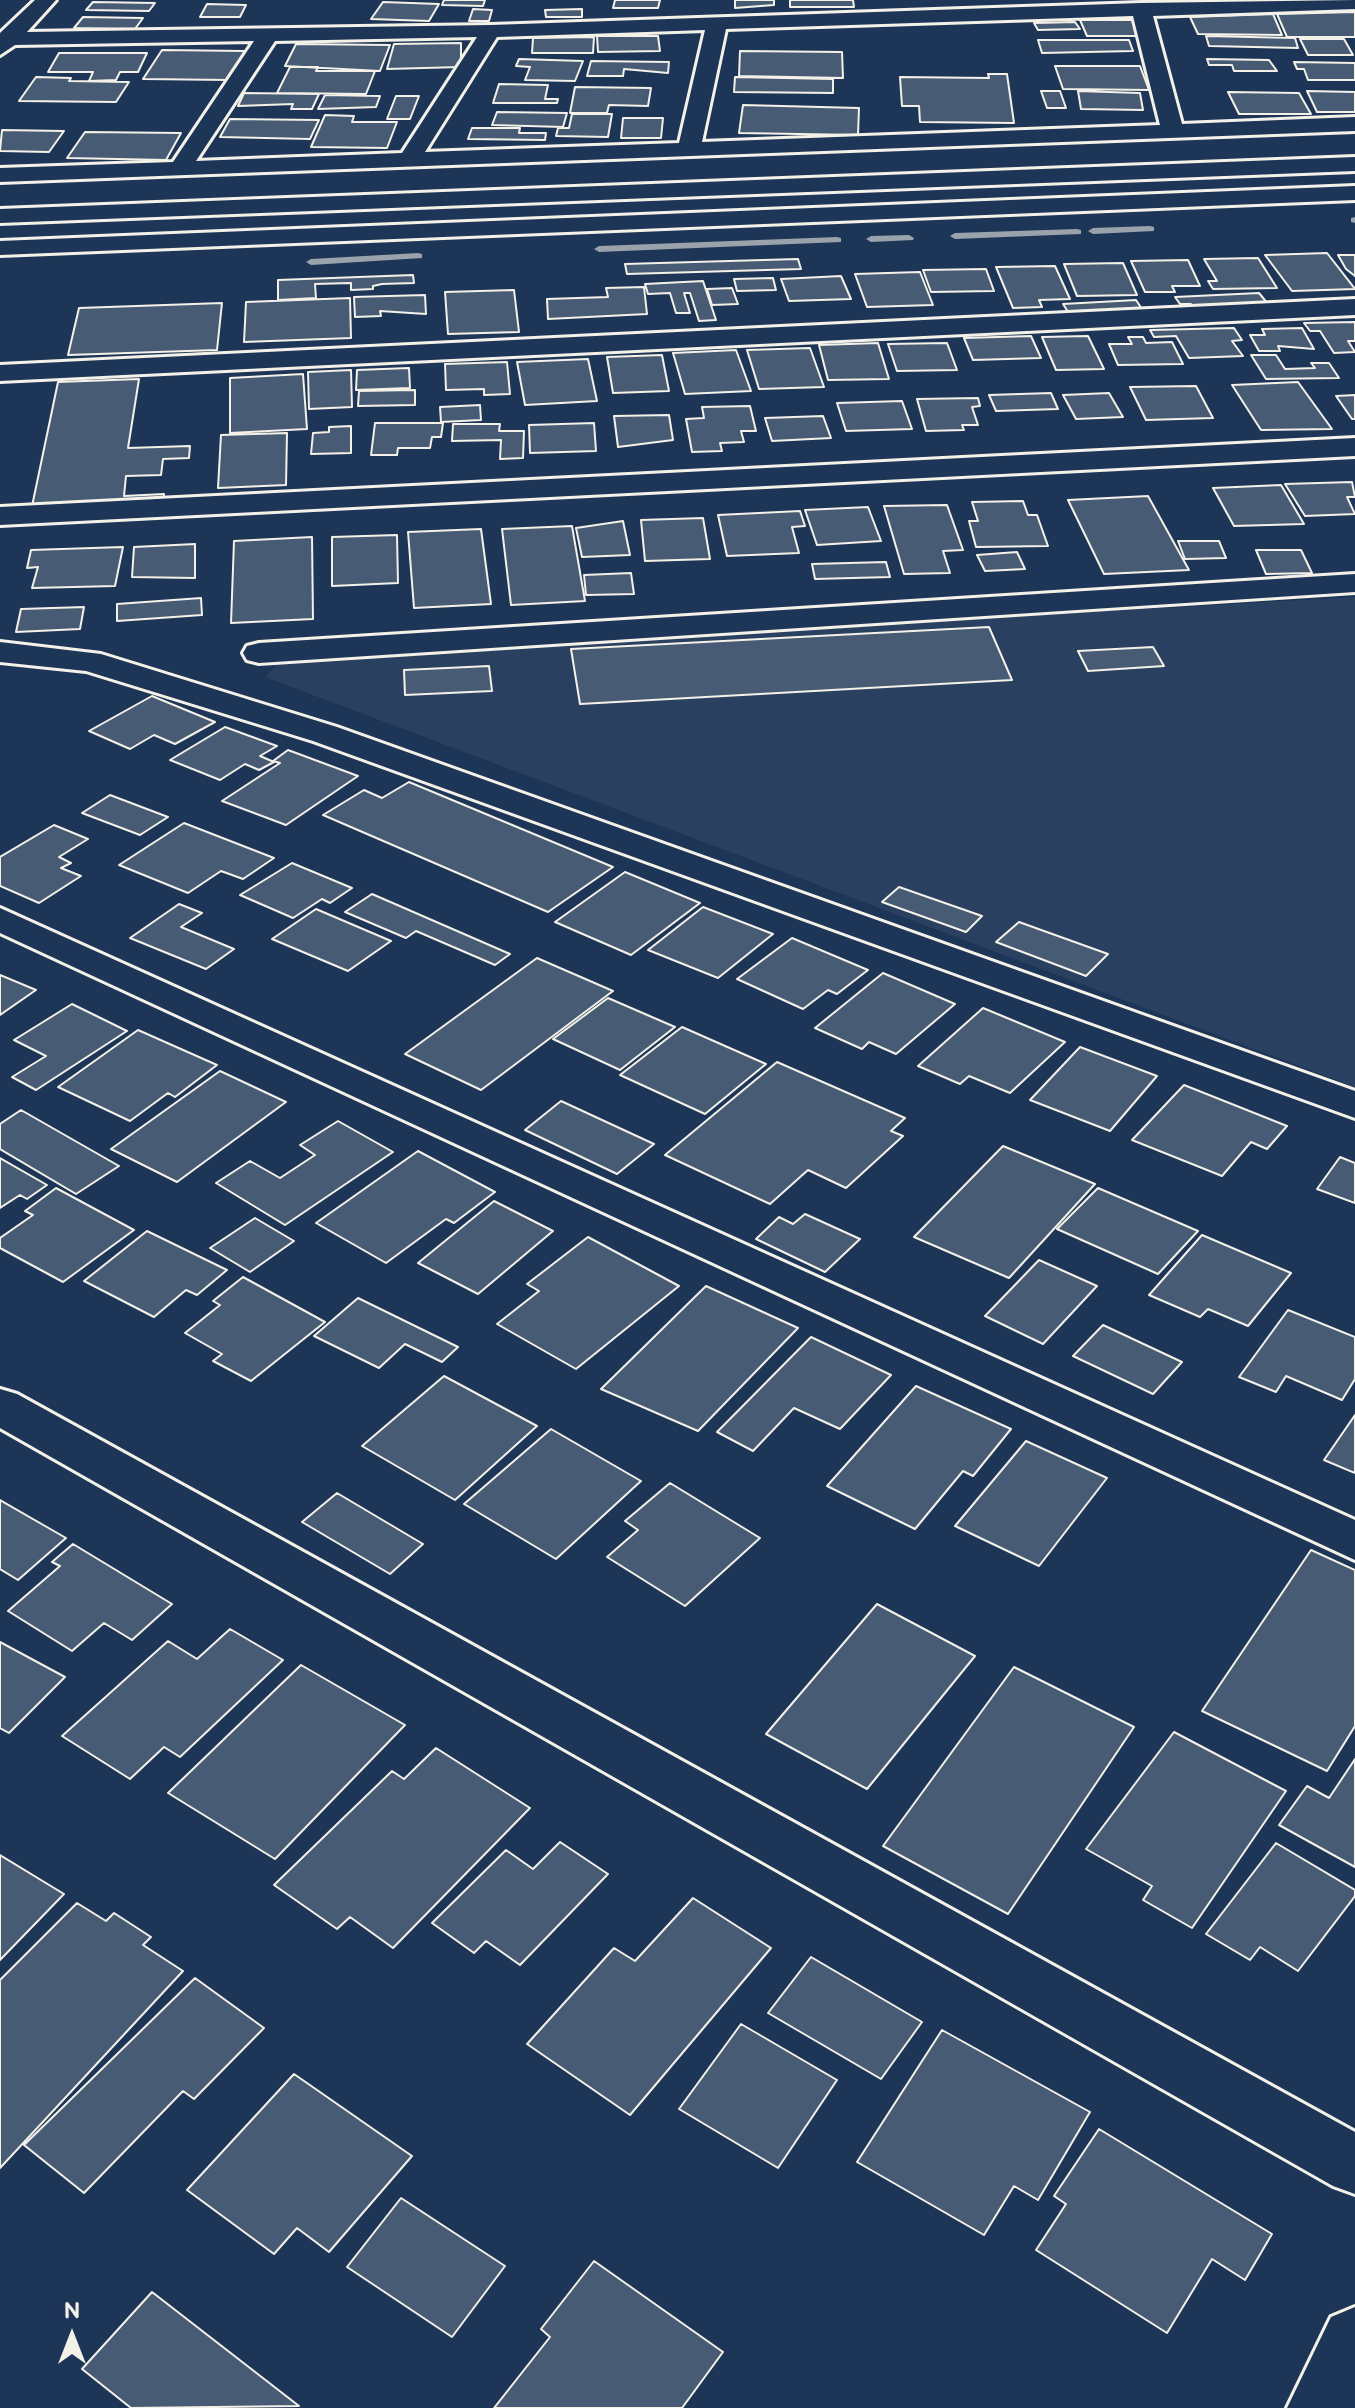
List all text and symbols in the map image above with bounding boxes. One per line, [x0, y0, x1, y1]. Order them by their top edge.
north arrow [32, 2296, 112, 2376]
text: N [64, 2298, 80, 2325]

